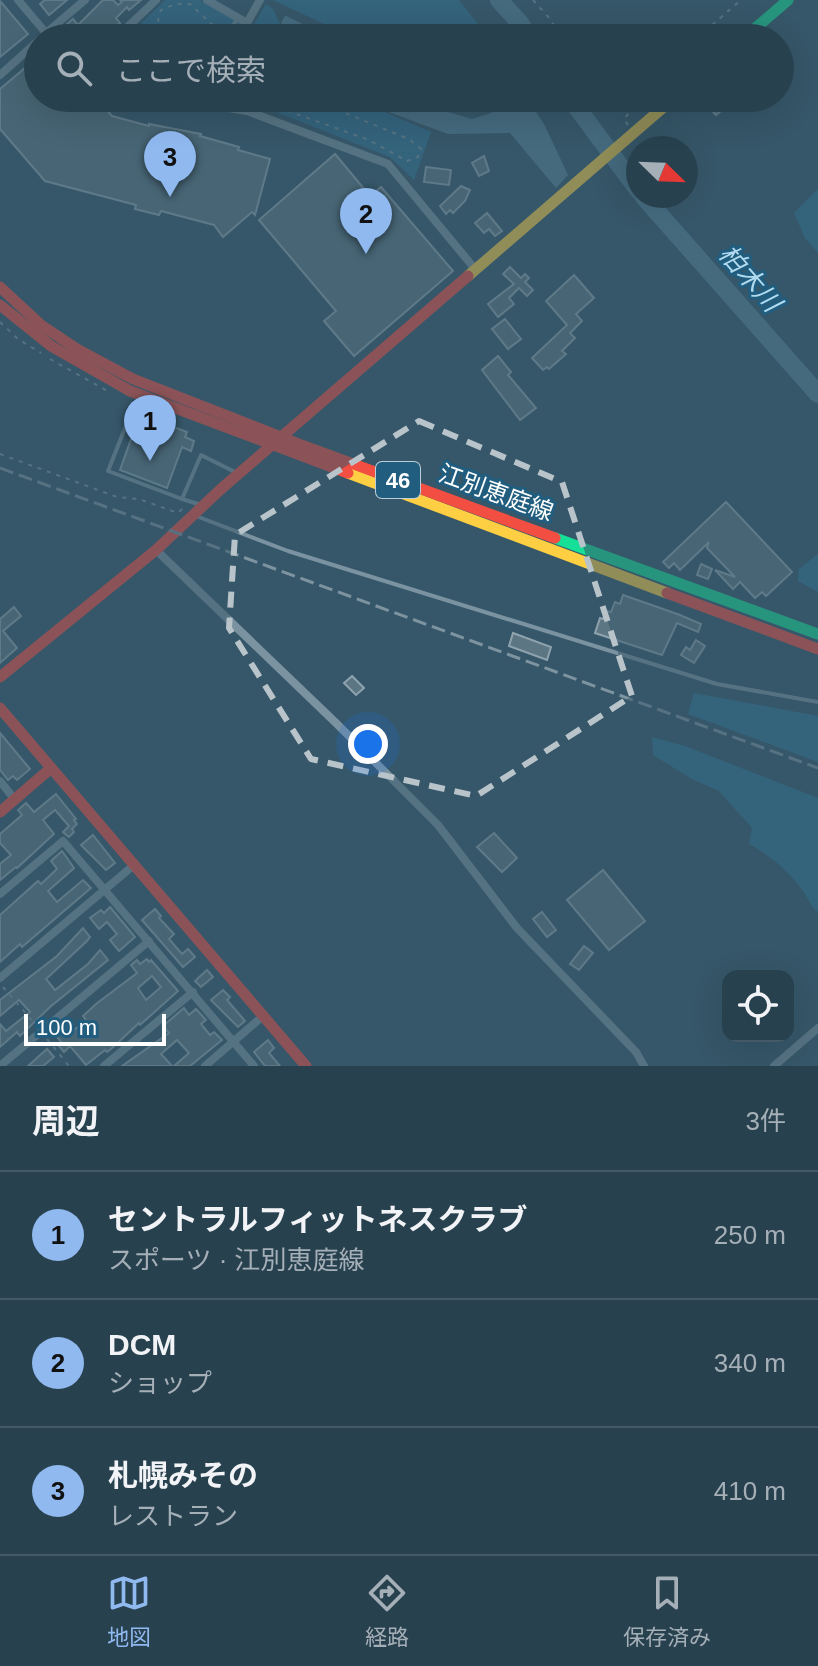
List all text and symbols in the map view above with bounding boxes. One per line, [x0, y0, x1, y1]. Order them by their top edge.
search box [24, 24, 794, 112]
icon: search [52, 46, 96, 90]
text: ここで検索 [116, 54, 266, 87]
pin: 3 [144, 131, 196, 197]
north arrow [626, 136, 698, 208]
pin: 2 [340, 188, 392, 254]
water label: 柏木川 [713, 239, 789, 320]
pin: 1 [124, 395, 176, 461]
street label: 江別恵庭線 [435, 459, 557, 526]
road number: 46 [376, 462, 420, 498]
your location [348, 724, 388, 764]
map controls [722, 970, 794, 1042]
button: locate [722, 970, 794, 1042]
scale bar [24, 1010, 166, 1046]
text: 100 m [36, 1015, 97, 1040]
text: 周辺 [32, 1102, 100, 1140]
text: 3件 [746, 1106, 786, 1136]
text: セントラルフィットネスクラブ [108, 1203, 527, 1236]
text: 1 [51, 1220, 65, 1250]
text: 250 m [714, 1220, 786, 1250]
text: スポーツ · 江別恵庭線 [108, 1245, 365, 1275]
text: DCM [108, 1328, 176, 1361]
text: 2 [51, 1348, 65, 1378]
text: 340 m [714, 1348, 786, 1378]
text: ショップ [108, 1368, 212, 1398]
text: 札幌みその [108, 1459, 258, 1492]
text: 3 [51, 1476, 65, 1506]
text: 410 m [714, 1476, 786, 1506]
text: レストラン [108, 1501, 238, 1531]
tab: 地図 [107, 1571, 151, 1651]
tab: 経路 [365, 1571, 409, 1651]
tab: 保存済み [623, 1571, 711, 1651]

